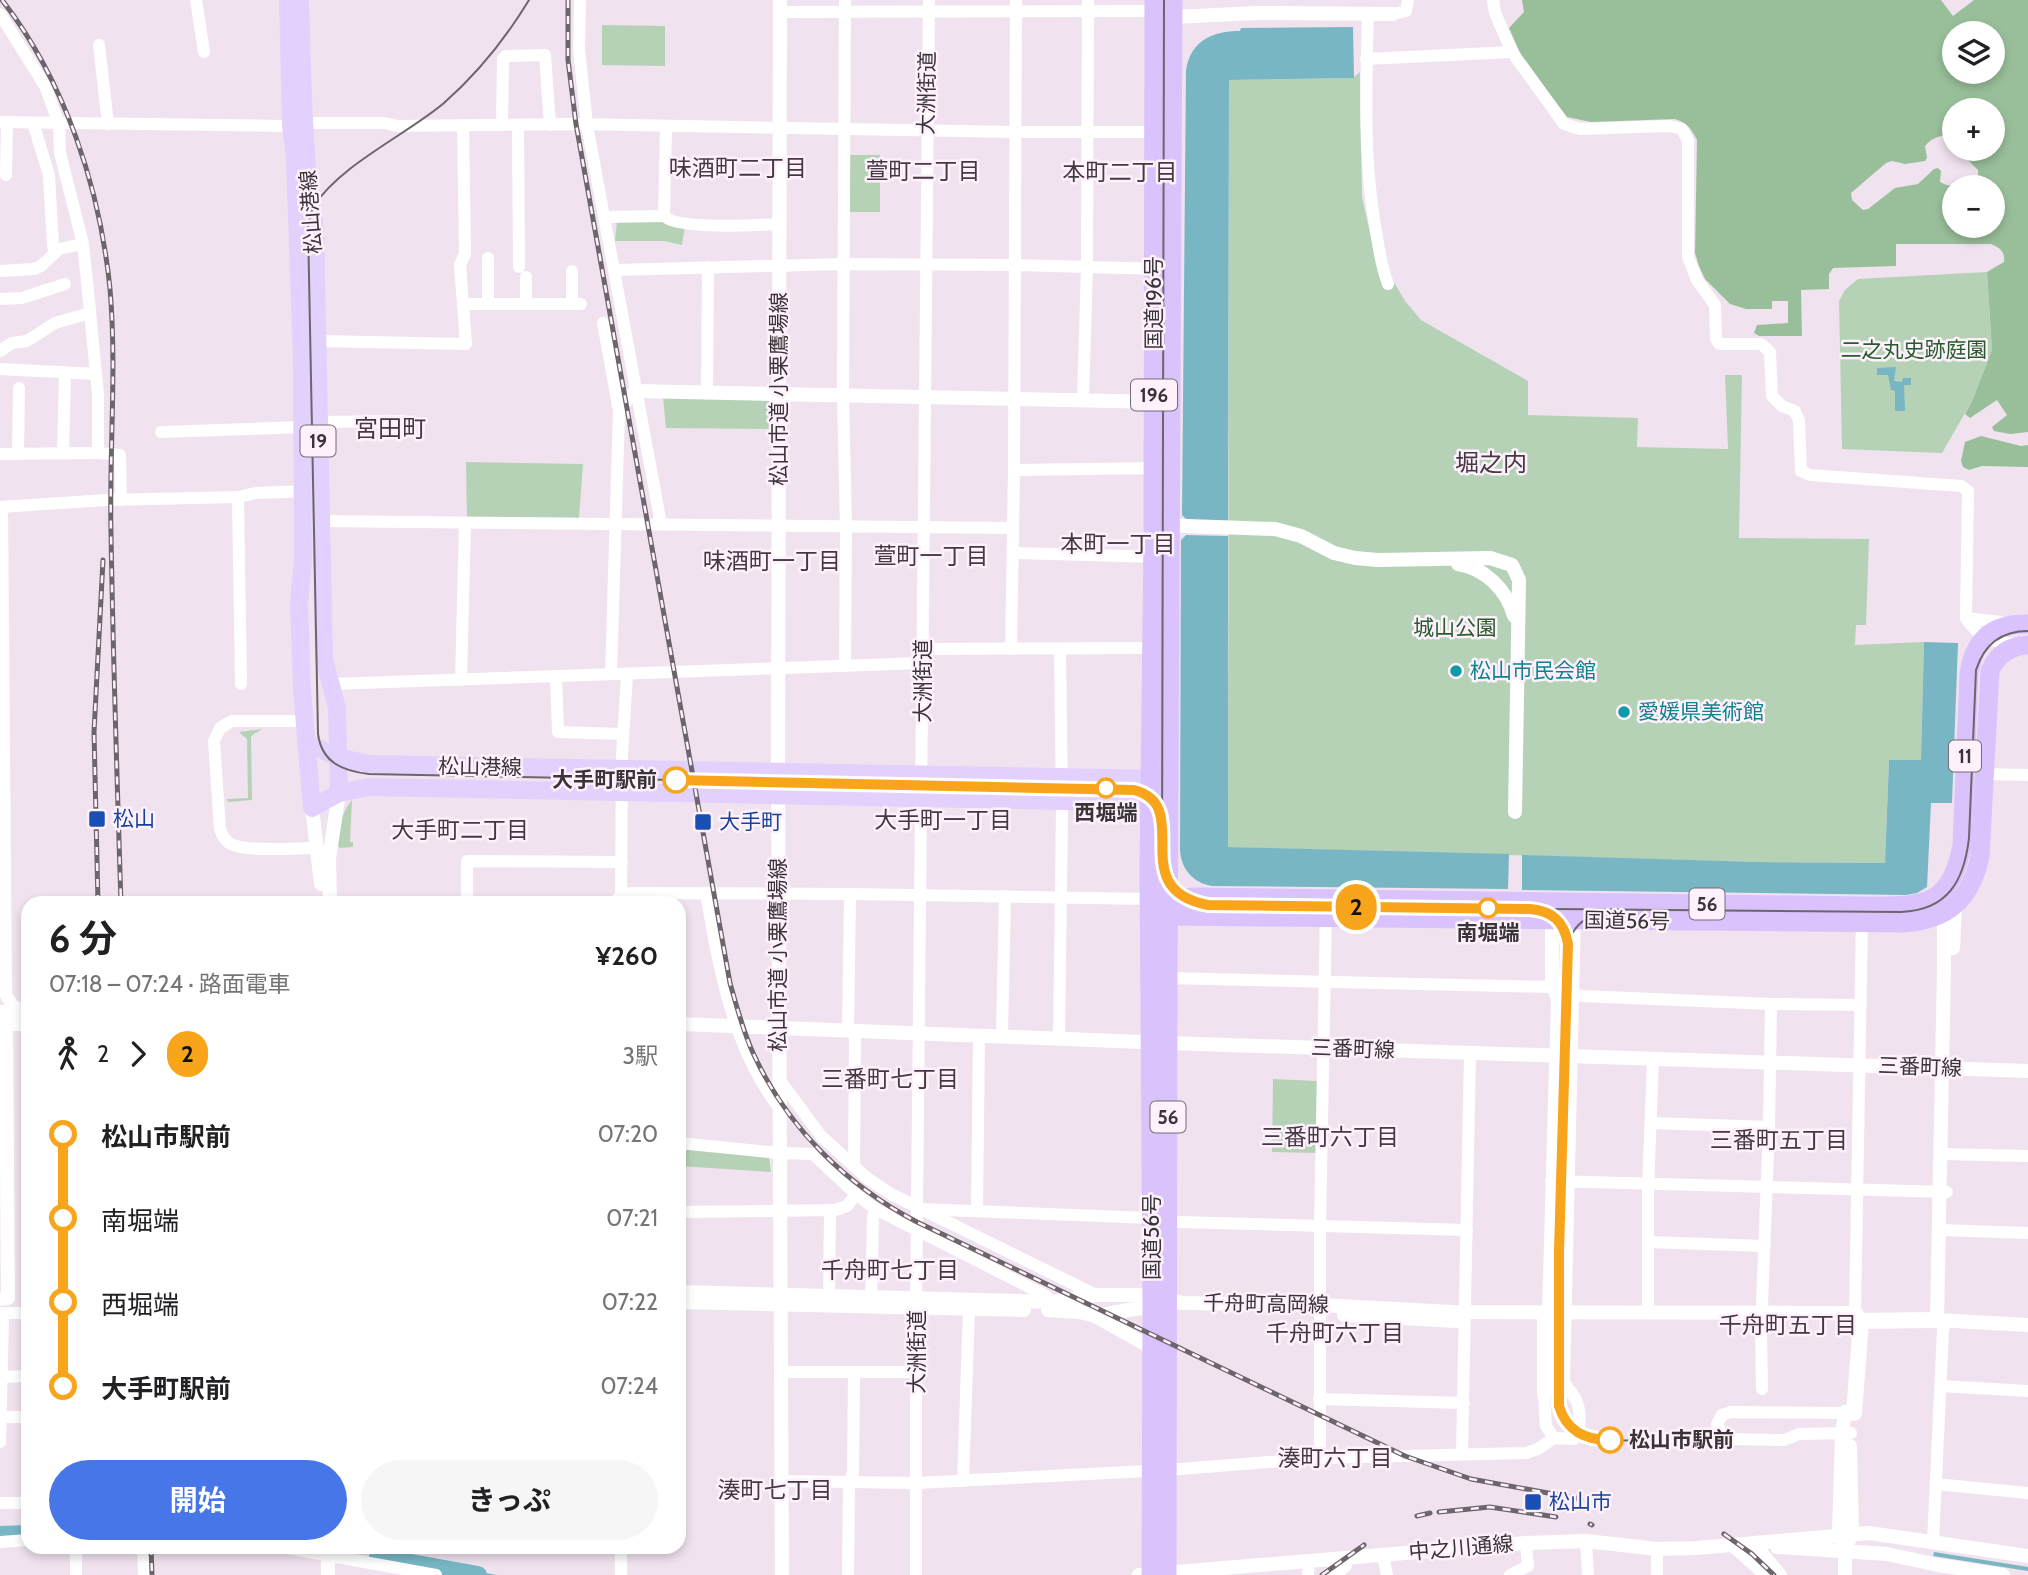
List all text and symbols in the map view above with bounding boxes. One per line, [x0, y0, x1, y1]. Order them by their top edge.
map controls [1942, 21, 2005, 238]
button: layers [1942, 21, 2005, 84]
street label: 大洲街道 [913, 51, 940, 135]
button: + [1942, 98, 2005, 161]
district label: 味酒町二丁目 [669, 154, 807, 182]
district label: 萱町二丁目 [866, 157, 981, 185]
district label: 本町二丁目 [1063, 158, 1178, 186]
street label: 松山港線 [295, 169, 326, 255]
button: − [1942, 175, 2005, 238]
street label: 国道196号 [1141, 256, 1166, 350]
street label: 松山市道 小栗鷹場線 [766, 292, 791, 486]
park label: 二之丸史跡庭園 [1841, 337, 1988, 362]
road number: 196 [1131, 380, 1177, 410]
district label: 宮田町 [354, 414, 426, 443]
road number: 19 [300, 426, 336, 456]
district label: 堀之内 [1455, 448, 1527, 477]
district label: 本町一丁目 [1061, 530, 1176, 558]
district label: 萱町一丁目 [874, 542, 989, 570]
district label: 味酒町一丁目 [703, 547, 841, 575]
park label: 城山公園 [1413, 615, 1497, 640]
street label: 大洲街道 [910, 639, 935, 723]
place label: 松山市民会館 [1470, 658, 1596, 683]
marker: 松山市民会館 [1448, 663, 1464, 679]
place label: 愛媛県美術館 [1638, 699, 1764, 724]
marker: 愛媛県美術館 [1616, 704, 1632, 720]
road number: 11 [1949, 740, 1981, 772]
street label: 松山港線 [438, 753, 522, 780]
place label: 大手町駅前 [552, 767, 657, 792]
marker: 大手町駅前 [663, 767, 689, 793]
marker: 西堀端 [1096, 778, 1116, 798]
place label: 西堀端 [1075, 800, 1138, 825]
place label: 松山 [113, 806, 155, 831]
district label: 大手町一丁目 [874, 806, 1012, 834]
marker: 松山 [87, 809, 107, 829]
place label: 大手町 [719, 809, 782, 834]
marker: 大手町 [693, 812, 713, 832]
district label: 大手町二丁目 [391, 816, 529, 844]
street label: 松山市道 小栗鷹場線 [765, 858, 790, 1052]
line badge: 2 [1333, 884, 1379, 930]
road number: 56 [1690, 888, 1724, 920]
text: 2 [1350, 892, 1362, 921]
marker: 南堀端 [1478, 898, 1498, 918]
street label: 国道56号 [1584, 907, 1670, 934]
text: 6 分 [49, 915, 117, 962]
place label: 南堀端 [1457, 920, 1520, 945]
text: ¥260 [596, 940, 658, 972]
text: 07:18 – 07:24 · 路面電車 [49, 970, 291, 998]
icon: walk [49, 1035, 87, 1073]
icon: forward [119, 1035, 157, 1073]
street label: 三番町線 [1311, 1035, 1395, 1062]
text: 2 [181, 1039, 194, 1068]
text: 2 [97, 1040, 109, 1068]
text: 3駅 [623, 1042, 658, 1070]
street label: 三番町線 [1878, 1053, 1962, 1080]
district label: 三番町七丁目 [821, 1065, 959, 1093]
road number: 56 [1150, 1102, 1186, 1133]
text: 07:20 [598, 1120, 658, 1148]
text: 松山市駅前 [101, 1121, 231, 1153]
district label: 三番町六丁目 [1261, 1123, 1399, 1151]
district label: 三番町五丁目 [1710, 1126, 1848, 1154]
street label: 国道56号 [1139, 1194, 1164, 1280]
text: 07:21 [606, 1204, 658, 1232]
text: 南堀端 [101, 1205, 179, 1237]
district label: 千舟町七丁目 [821, 1256, 959, 1284]
text: 07:22 [602, 1288, 658, 1316]
text: 西堀端 [101, 1289, 179, 1321]
street label: 千舟町高岡線 [1203, 1290, 1329, 1317]
street label: 大洲街道 [904, 1310, 929, 1394]
district label: 千舟町五丁目 [1719, 1311, 1857, 1339]
district label: 千舟町六丁目 [1266, 1319, 1404, 1347]
text: 07:24 [601, 1372, 658, 1400]
text: 大手町駅前 [101, 1373, 231, 1405]
marker: 松山市駅前 [1597, 1427, 1623, 1453]
place label: 松山市駅前 [1629, 1427, 1734, 1452]
district label: 湊町六丁目 [1278, 1444, 1393, 1472]
button: 開始 [49, 1460, 347, 1540]
button: きっぷ [361, 1460, 658, 1540]
district label: 湊町七丁目 [718, 1476, 833, 1504]
place label: 松山市 [1549, 1489, 1612, 1514]
marker: 松山市 [1523, 1492, 1543, 1512]
street label: 中之川通線 [1408, 1530, 1514, 1565]

